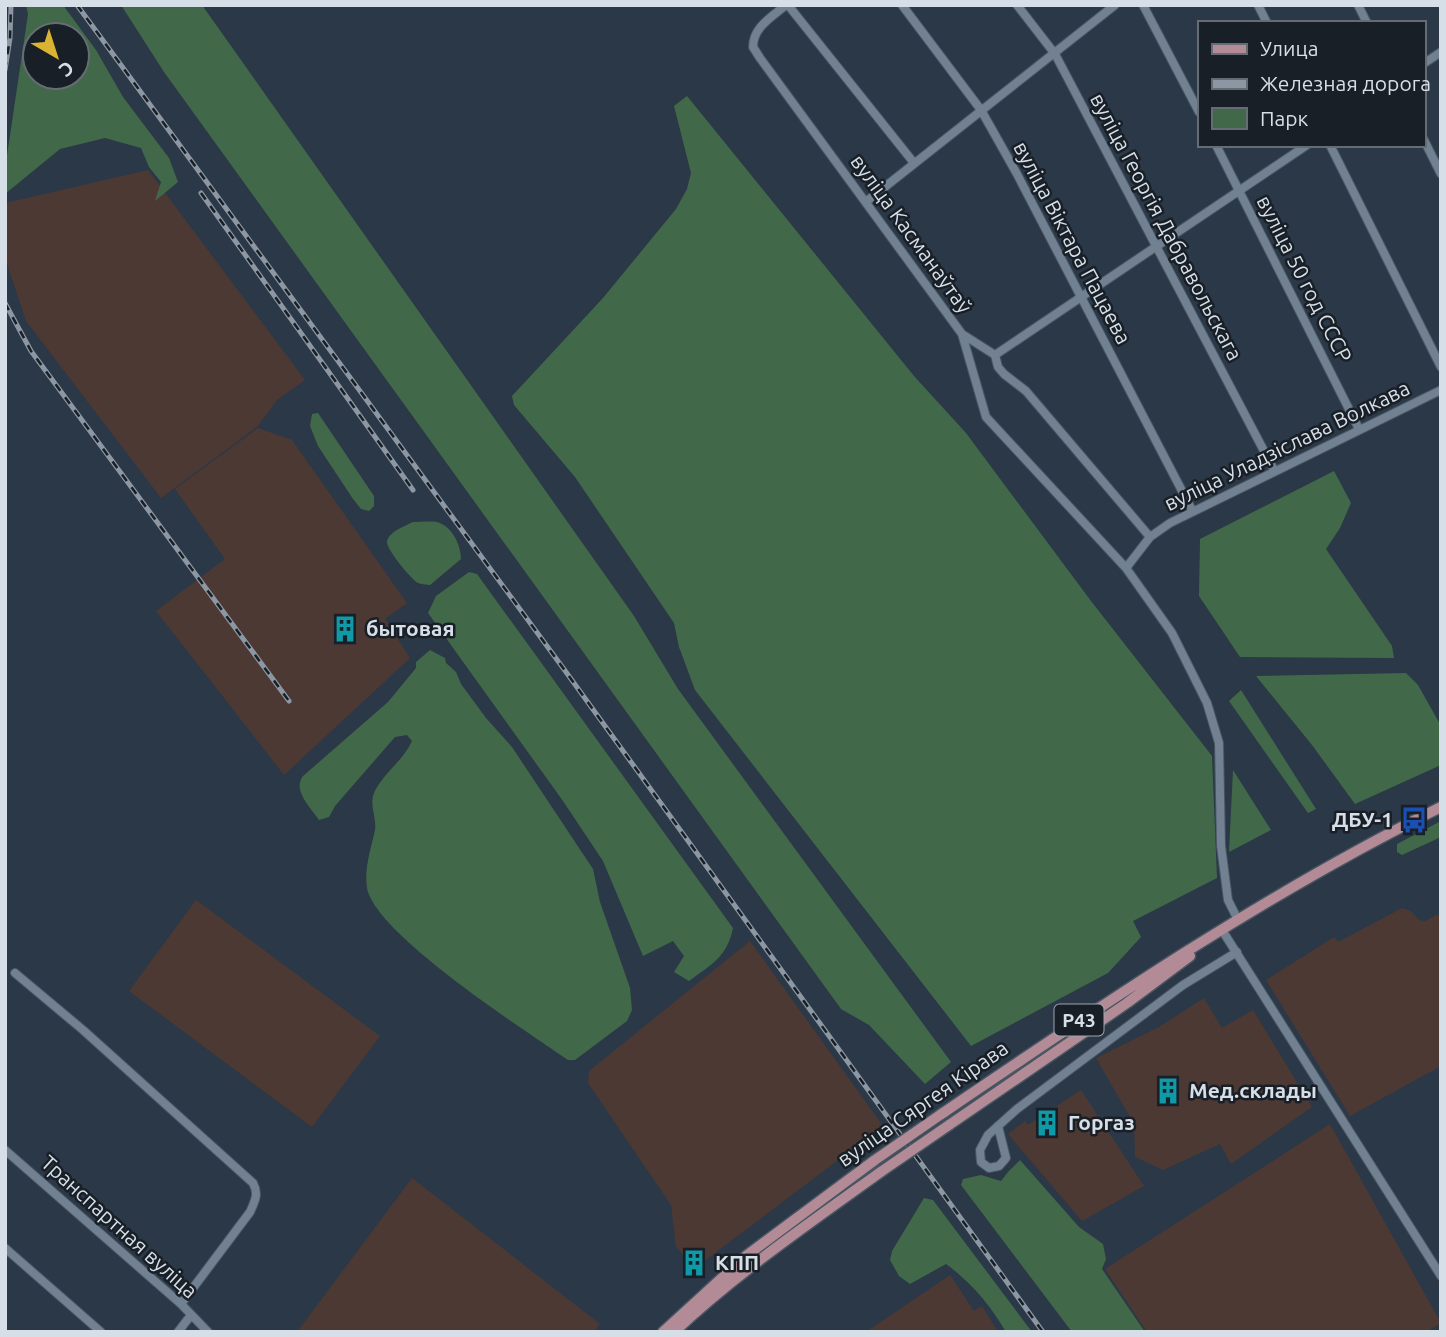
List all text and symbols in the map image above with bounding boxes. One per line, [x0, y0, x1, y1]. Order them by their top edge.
north arrow [21, 21, 91, 91]
legend [1198, 21, 1425, 147]
text: Улица [1260, 36, 1318, 60]
text: С [55, 57, 78, 82]
text: Железная дорога [1260, 71, 1431, 95]
street label: вуліца Георгія Дабравольскага [1086, 89, 1248, 364]
text: Парк [1260, 106, 1309, 130]
street label: вуліца Віктара Пацаева [1009, 137, 1137, 348]
street label: вуліца Касманаўтаў [846, 150, 977, 317]
street label: вуліца 50 год СССР [1252, 191, 1357, 366]
street label: вуліца Уладзіслава Волкава [1160, 375, 1413, 515]
building icon: бытовая [330, 614, 360, 644]
place label: бытовая [366, 616, 454, 640]
bus stop icon: ДБУ-1 [1399, 805, 1429, 835]
place label: ДБУ-1 [1332, 807, 1393, 831]
road number: Р43 [1054, 1004, 1104, 1036]
street label: вуліца Сяргея Кірава [833, 1035, 1012, 1171]
building icon: Мед.склады [1153, 1076, 1183, 1106]
place label: Мед.склады [1189, 1078, 1317, 1102]
building icon: Горгаз [1032, 1108, 1062, 1138]
place label: Горгаз [1068, 1110, 1134, 1134]
street label: Транспартная вуліца [37, 1150, 203, 1303]
building icon: КПП [679, 1248, 709, 1278]
place label: КПП [715, 1250, 759, 1274]

